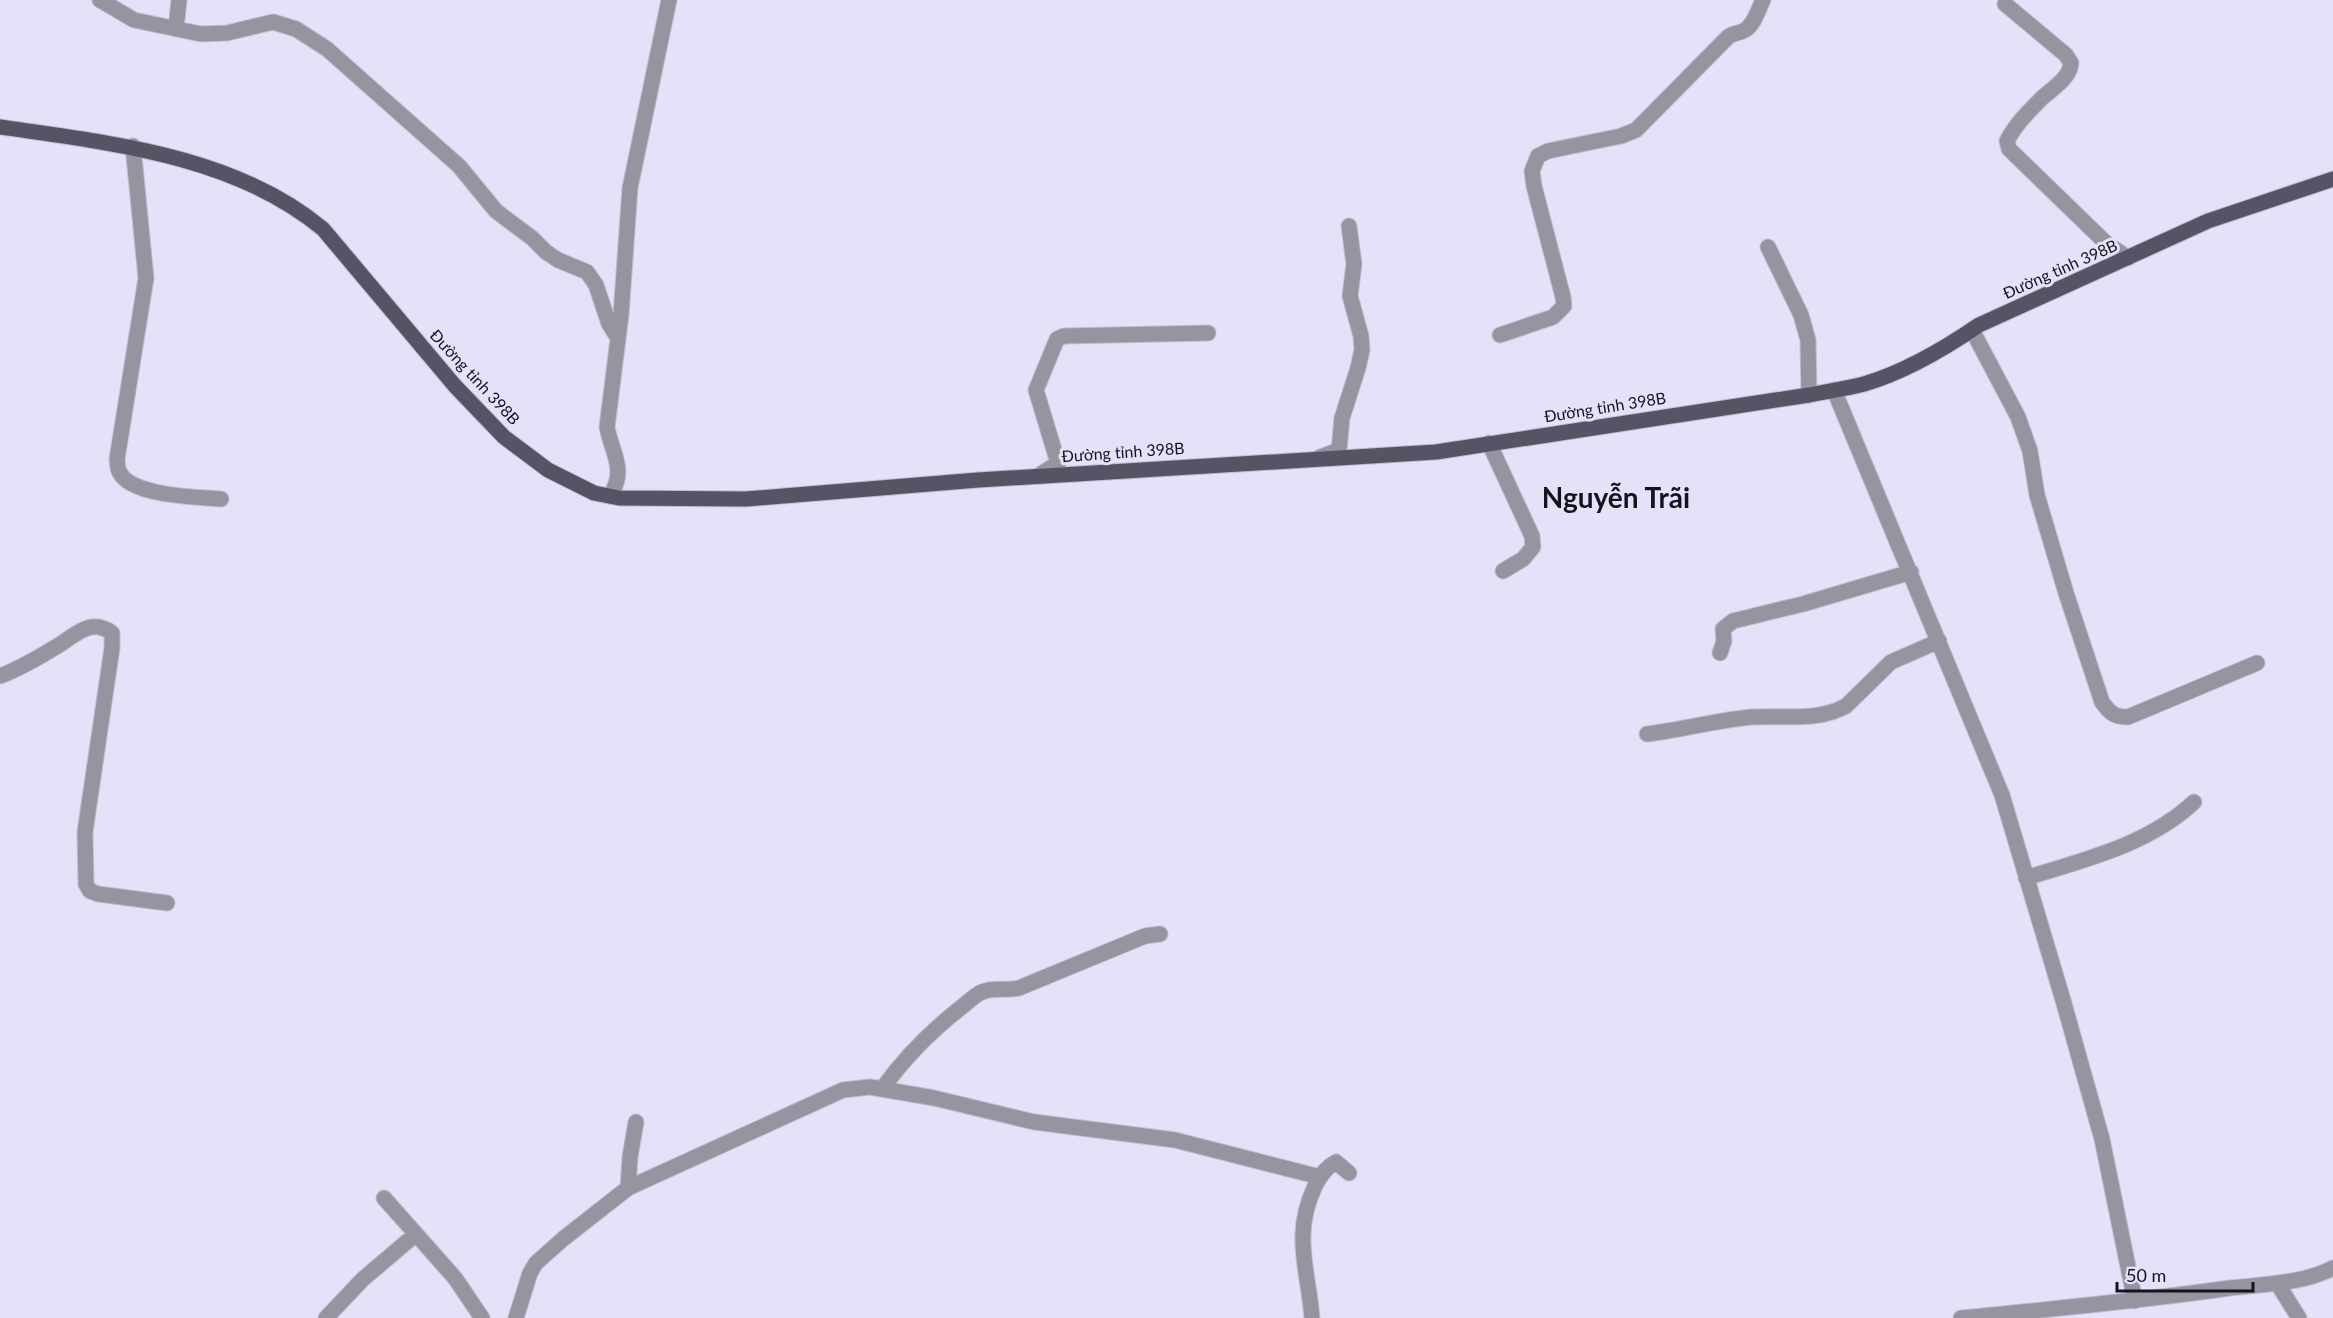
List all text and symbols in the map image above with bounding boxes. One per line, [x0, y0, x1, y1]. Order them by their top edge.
street label: Đường tỉnh 398B [2000, 235, 2120, 302]
street label: Đường tỉnh 398B [426, 325, 524, 428]
street label: Đường tỉnh 398B [1543, 387, 1667, 426]
street label: Đường tỉnh 398B [1061, 438, 1185, 465]
district label: Nguyễn Trãi [1542, 480, 1690, 514]
scale bar [2117, 1255, 2254, 1293]
text: 50 m [2126, 1264, 2166, 1286]

